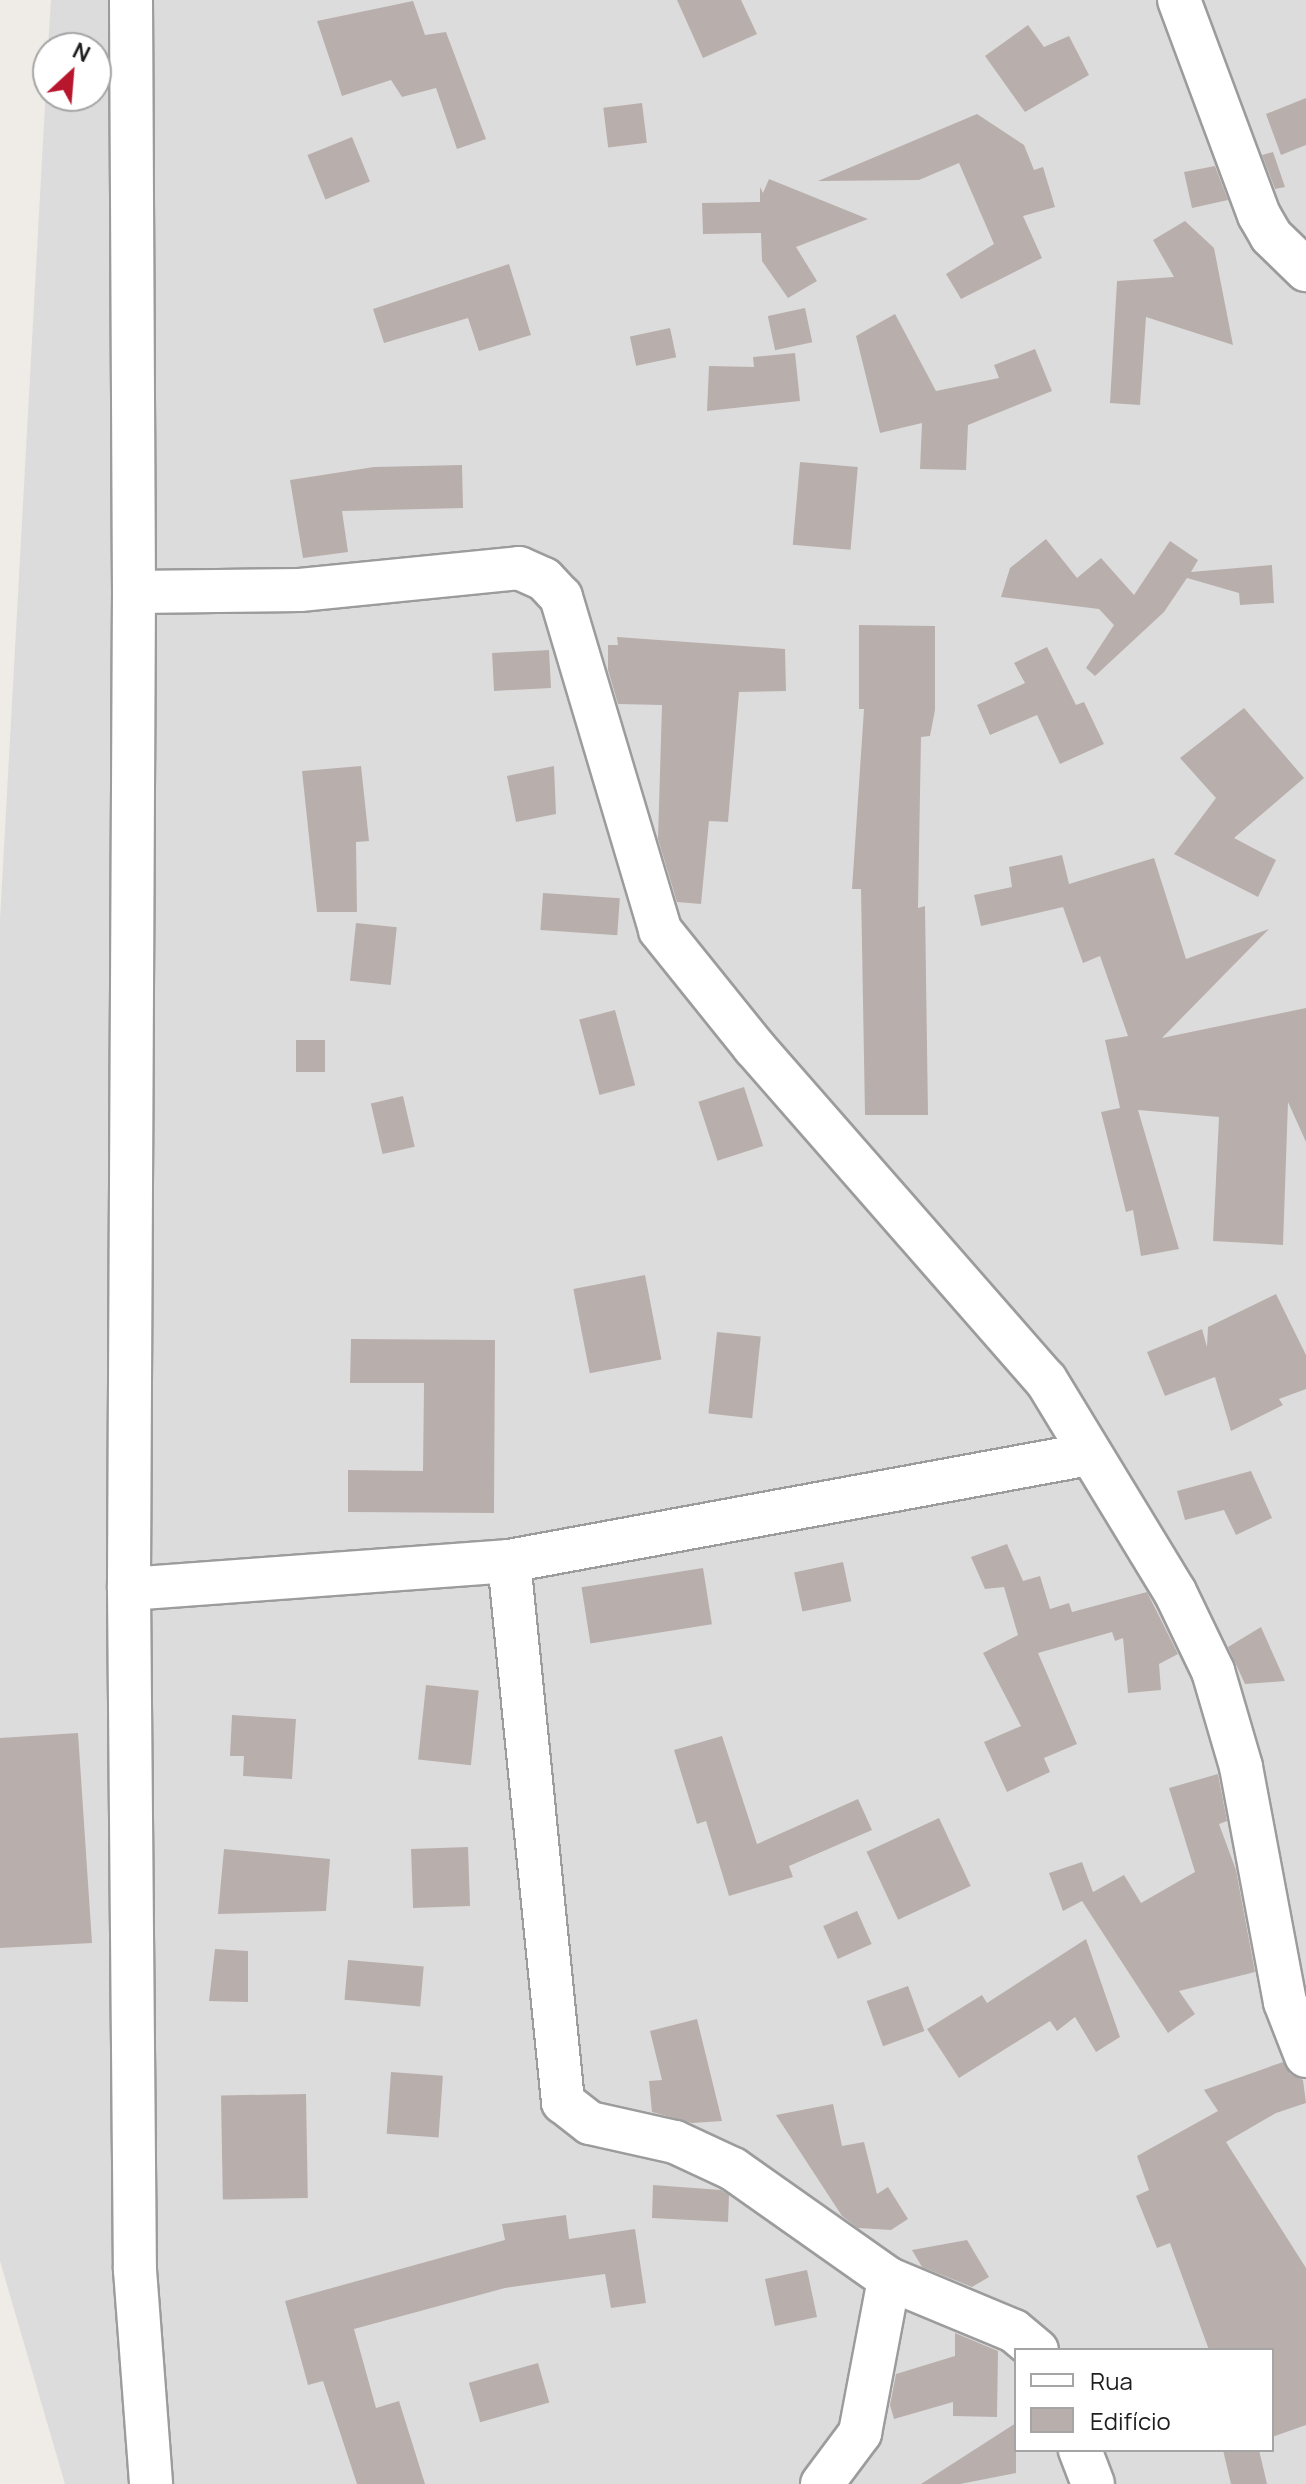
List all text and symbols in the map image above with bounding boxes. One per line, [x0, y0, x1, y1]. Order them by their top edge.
north arrow [32, 32, 112, 112]
text: N [68, 35, 95, 69]
legend [1014, 2348, 1274, 2452]
text: Rua [1090, 2364, 1133, 2397]
text: Edifício [1090, 2404, 1171, 2437]

